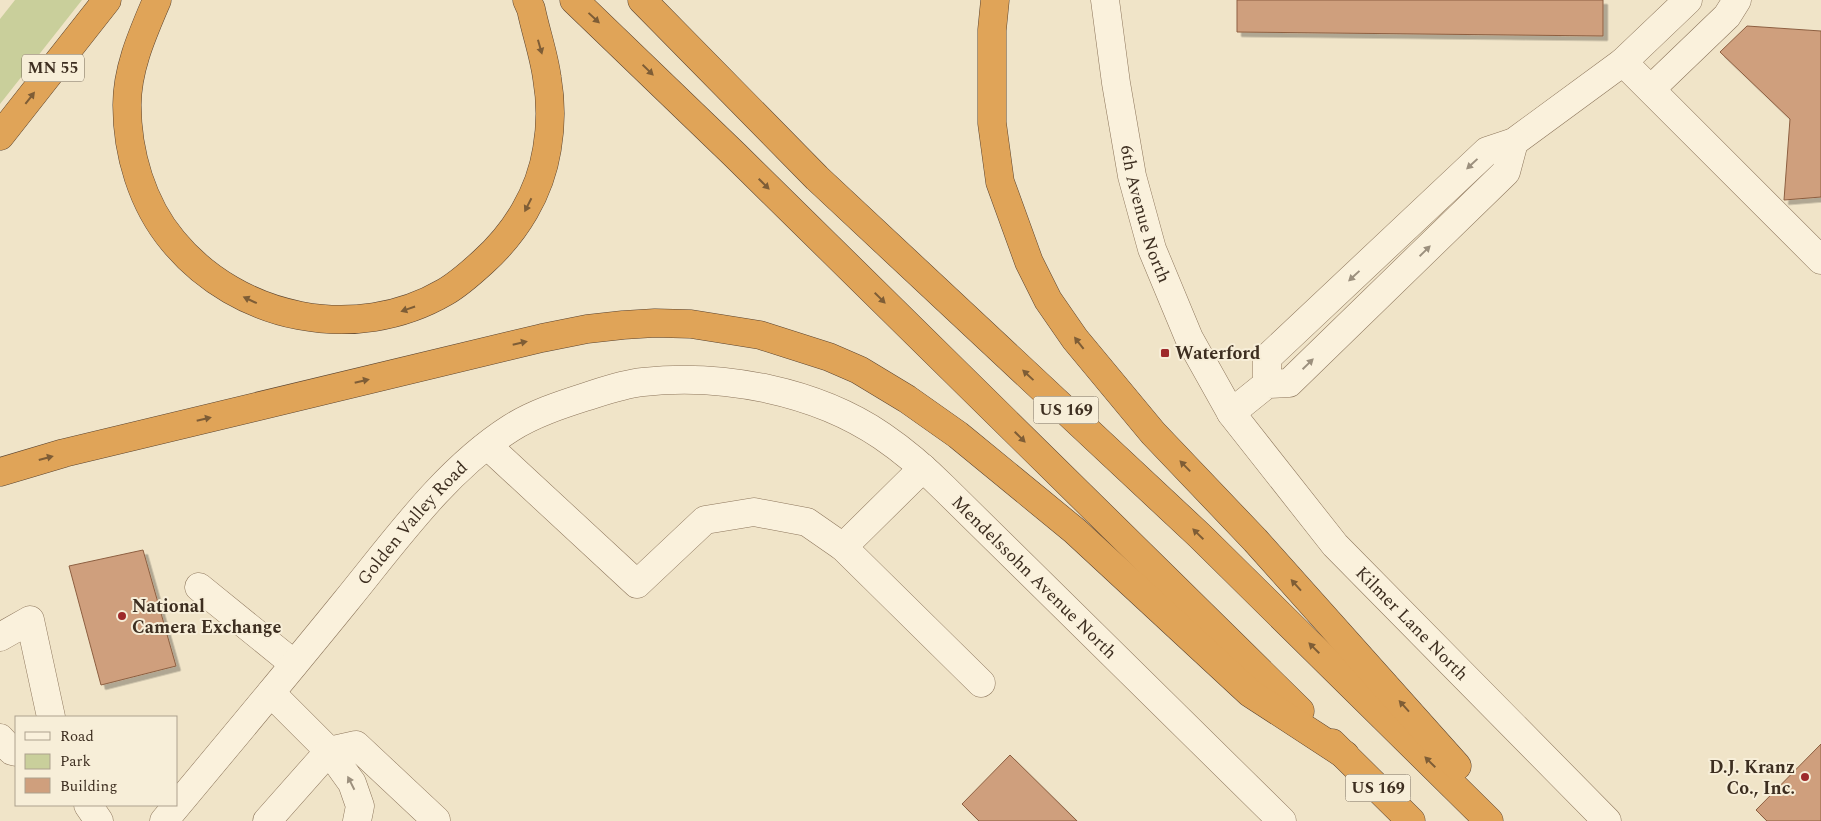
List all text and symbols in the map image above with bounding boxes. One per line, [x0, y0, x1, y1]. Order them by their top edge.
one-way arrow [587, 12, 599, 24]
one-way arrow [536, 40, 544, 55]
road number: MN 55 [22, 54, 84, 82]
one-way arrow [642, 64, 654, 76]
one-way arrow [24, 91, 35, 104]
street label: 6th Avenue North [1113, 143, 1178, 287]
one-way arrow [1467, 158, 1479, 170]
one-way arrow [758, 178, 770, 190]
one-way arrow [524, 198, 532, 212]
one-way arrow [1419, 245, 1431, 257]
one-way arrow [1349, 270, 1361, 282]
one-way arrow [873, 292, 885, 304]
one-way arrow [243, 295, 257, 303]
one-way arrow [400, 305, 415, 313]
one-way arrow [1073, 337, 1084, 350]
one-way arrow [513, 339, 528, 347]
place label: Waterford [1175, 340, 1261, 367]
marker: Waterford [1159, 347, 1171, 359]
one-way arrow [1302, 358, 1314, 370]
one-way arrow [1023, 369, 1035, 381]
one-way arrow [355, 377, 370, 385]
road number: US 169 [1034, 396, 1098, 424]
one-way arrow [197, 415, 212, 423]
one-way arrow [1014, 430, 1026, 442]
one-way arrow [39, 453, 54, 461]
street label: Golden Valley Road [350, 454, 473, 591]
one-way arrow [1179, 461, 1191, 473]
street label: Mendelssohn Avenue North [946, 489, 1124, 665]
one-way arrow [1192, 528, 1204, 540]
street label: Kilmer Lane North [1349, 560, 1475, 687]
one-way arrow [1290, 579, 1302, 591]
place label: National Camera Exchange [132, 593, 281, 641]
marker: National Camera Exchange [116, 610, 128, 622]
one-way arrow [1308, 642, 1320, 654]
one-way arrow [1398, 700, 1410, 712]
legend [15, 716, 178, 806]
text: Road [60, 725, 94, 748]
text: Park [60, 750, 91, 773]
place label: D.J. Kranz Co., Inc. [1709, 754, 1795, 802]
one-way arrow [1424, 756, 1436, 768]
marker: D.J. Kranz Co., Inc. [1799, 771, 1811, 783]
road number: US 169 [1346, 774, 1410, 801]
text: Building [60, 775, 117, 798]
one-way arrow [347, 776, 355, 791]

